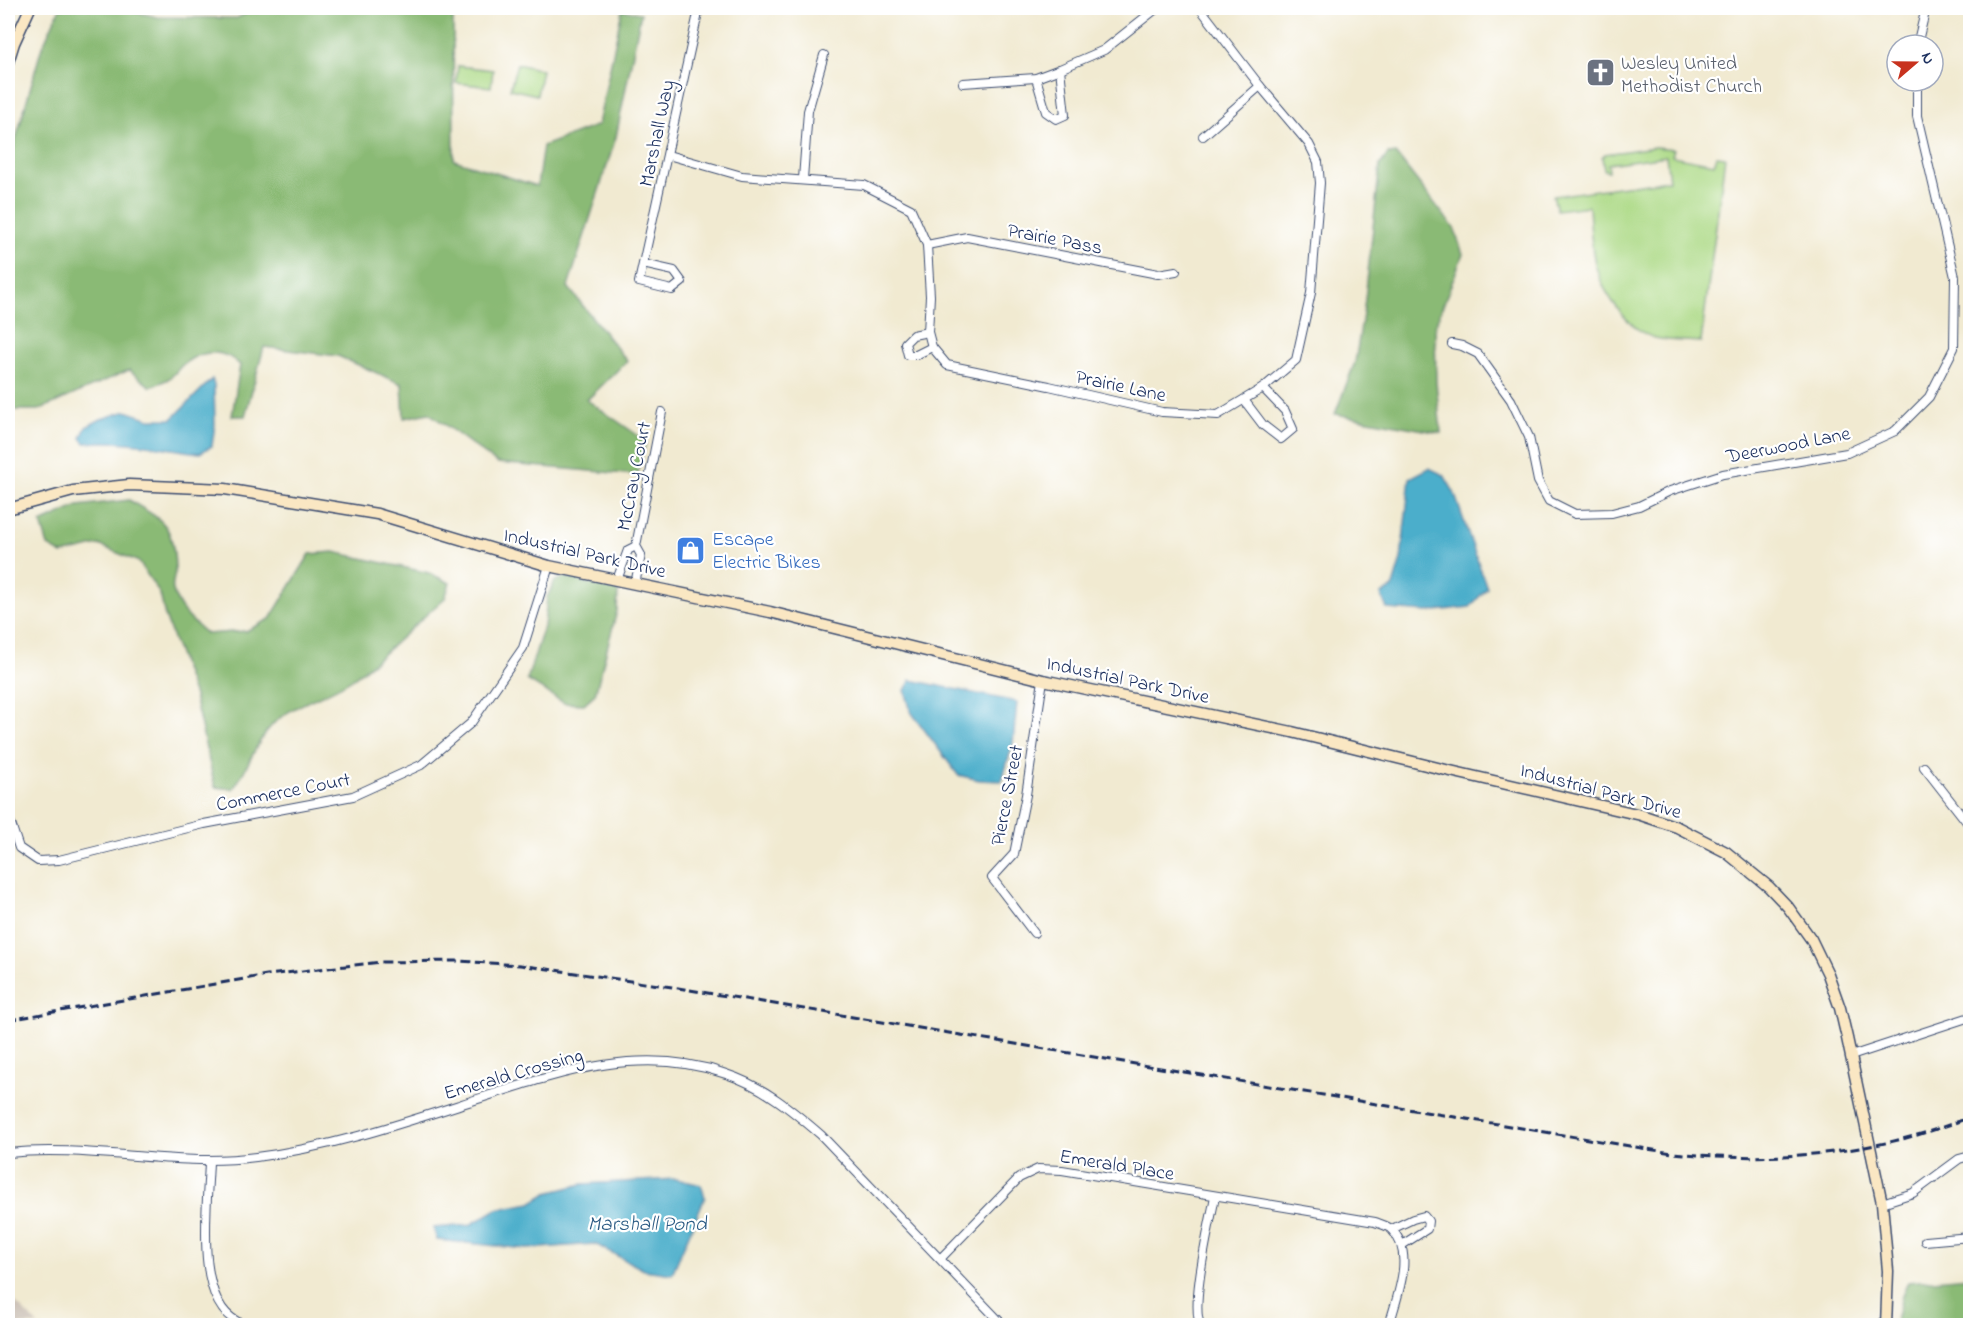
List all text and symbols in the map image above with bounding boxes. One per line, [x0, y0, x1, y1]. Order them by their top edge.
north arrow [1885, 33, 1945, 93]
text: N [1914, 49, 1940, 68]
place label: Wesley United Methodist Church [1621, 50, 1762, 102]
church icon: Wesley United Methodist Church [1584, 57, 1616, 89]
street label: Marshall Way [633, 77, 684, 190]
street label: Prairie Pass [1005, 217, 1105, 264]
street label: Prairie Lane [1073, 364, 1168, 411]
street label: McCray Court [611, 419, 660, 534]
street label: Deerwood Lane [1723, 420, 1853, 473]
street label: Industrial Park Drive [500, 522, 669, 587]
place label: Escape Electric Bikes [712, 526, 821, 578]
shop icon: Escape Electric Bikes [675, 534, 707, 566]
street label: Industrial Park Drive [1043, 650, 1212, 713]
street label: Pierce Street [984, 742, 1033, 848]
street label: Industrial Park Drive [1516, 757, 1684, 828]
street label: Commerce Court [214, 766, 353, 821]
street label: Emerald Crossing [441, 1042, 587, 1110]
street label: Emerald Place [1057, 1143, 1176, 1190]
water label: Marshall Pond [588, 1210, 708, 1240]

